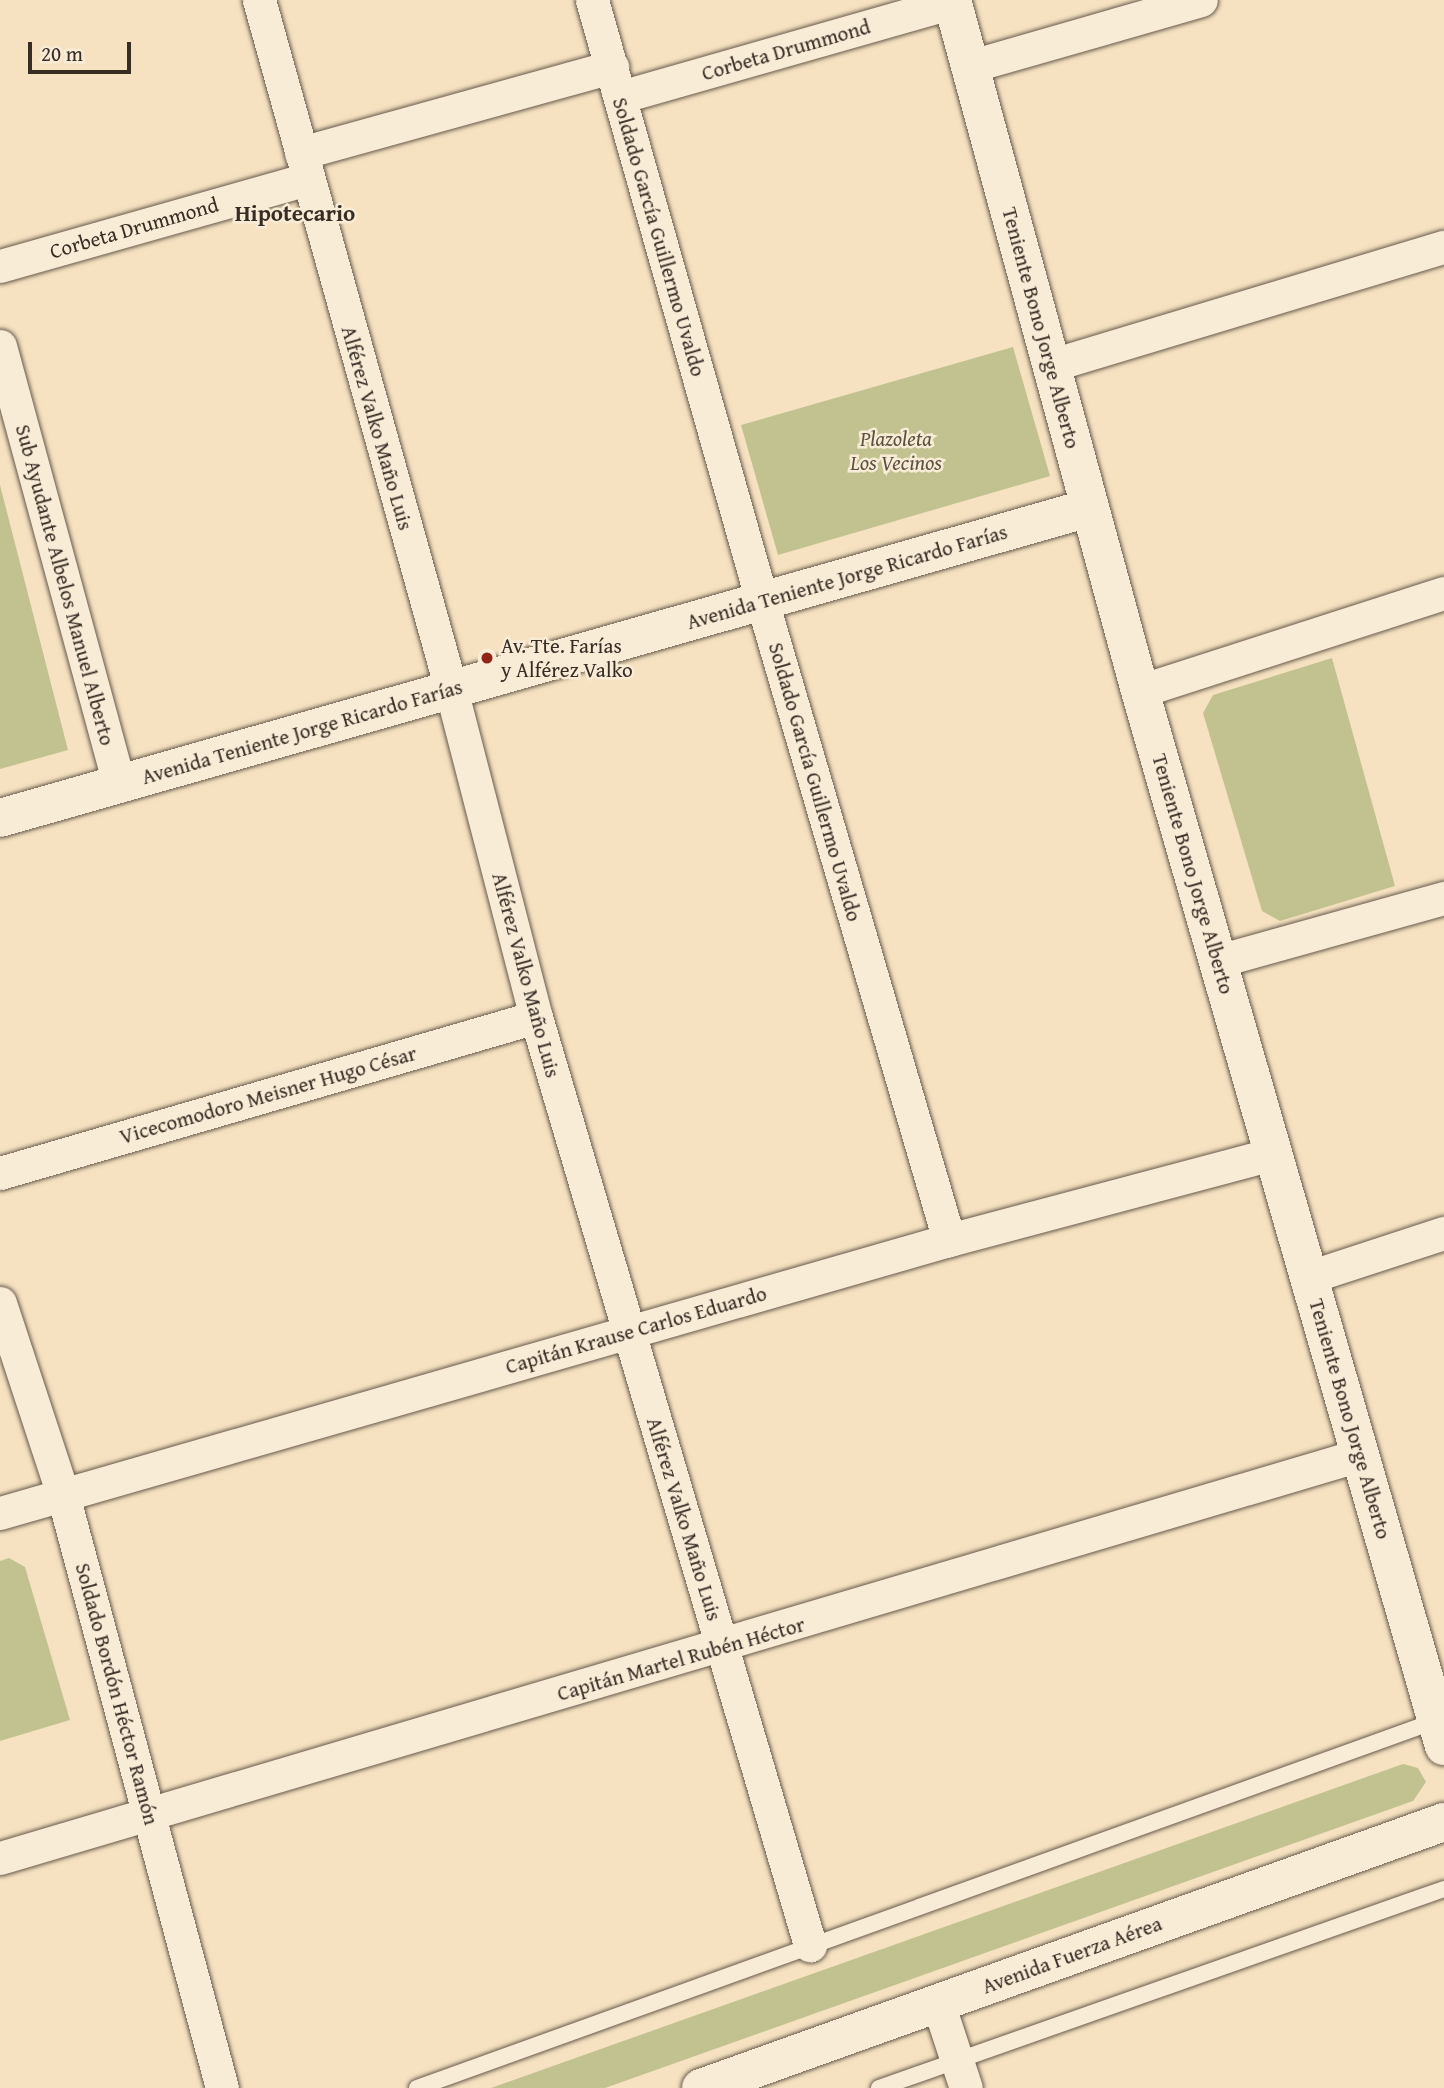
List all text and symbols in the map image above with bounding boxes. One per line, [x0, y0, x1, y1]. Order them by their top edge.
street label: Corbeta Drummond [699, 14, 873, 86]
scale bar [32, 28, 135, 72]
text: 20 m [41, 38, 83, 69]
street label: Soldado García Guillermo Uvaldo [607, 95, 711, 379]
street label: Corbeta Drummond [47, 192, 221, 264]
district label: Hipotecario [235, 199, 355, 227]
street label: Teniente Bono Jorge Alberto [997, 205, 1085, 451]
street label: Alférez Valko Maño Luis [336, 323, 418, 533]
street label: Sub Ayudante Albelos Manuel Alberto [10, 422, 120, 748]
park label: Plazoleta Los Vecinos [850, 426, 942, 476]
street label: Avenida Teniente Jorge Ricardo Farías [684, 519, 1010, 635]
place label: Av. Tte. Farías y Alférez Valko [501, 633, 633, 683]
street label: Soldado García Guillermo Uvaldo [763, 640, 867, 924]
marker: Av. Tte. Farías y Alférez Valko [479, 650, 495, 666]
street label: Avenida Teniente Jorge Ricardo Farías [139, 674, 465, 790]
street label: Teniente Bono Jorge Alberto [1147, 751, 1239, 997]
street label: Alférez Valko Maño Luis [486, 870, 566, 1080]
street label: Vicecomodoro Meisner Hugo César [117, 1040, 419, 1150]
street label: Capitán Krause Carlos Eduardo [503, 1281, 769, 1379]
street label: Teniente Bono Jorge Alberto [1304, 1296, 1396, 1542]
street label: Alférez Valko Maño Luis [641, 1414, 727, 1624]
street label: Soldado Bordón Héctor Ramón [70, 1560, 164, 1828]
street label: Capitán Martel Rubén Héctor [554, 1612, 808, 1706]
street label: Avenida Fuerza Aérea [979, 1911, 1165, 1999]

